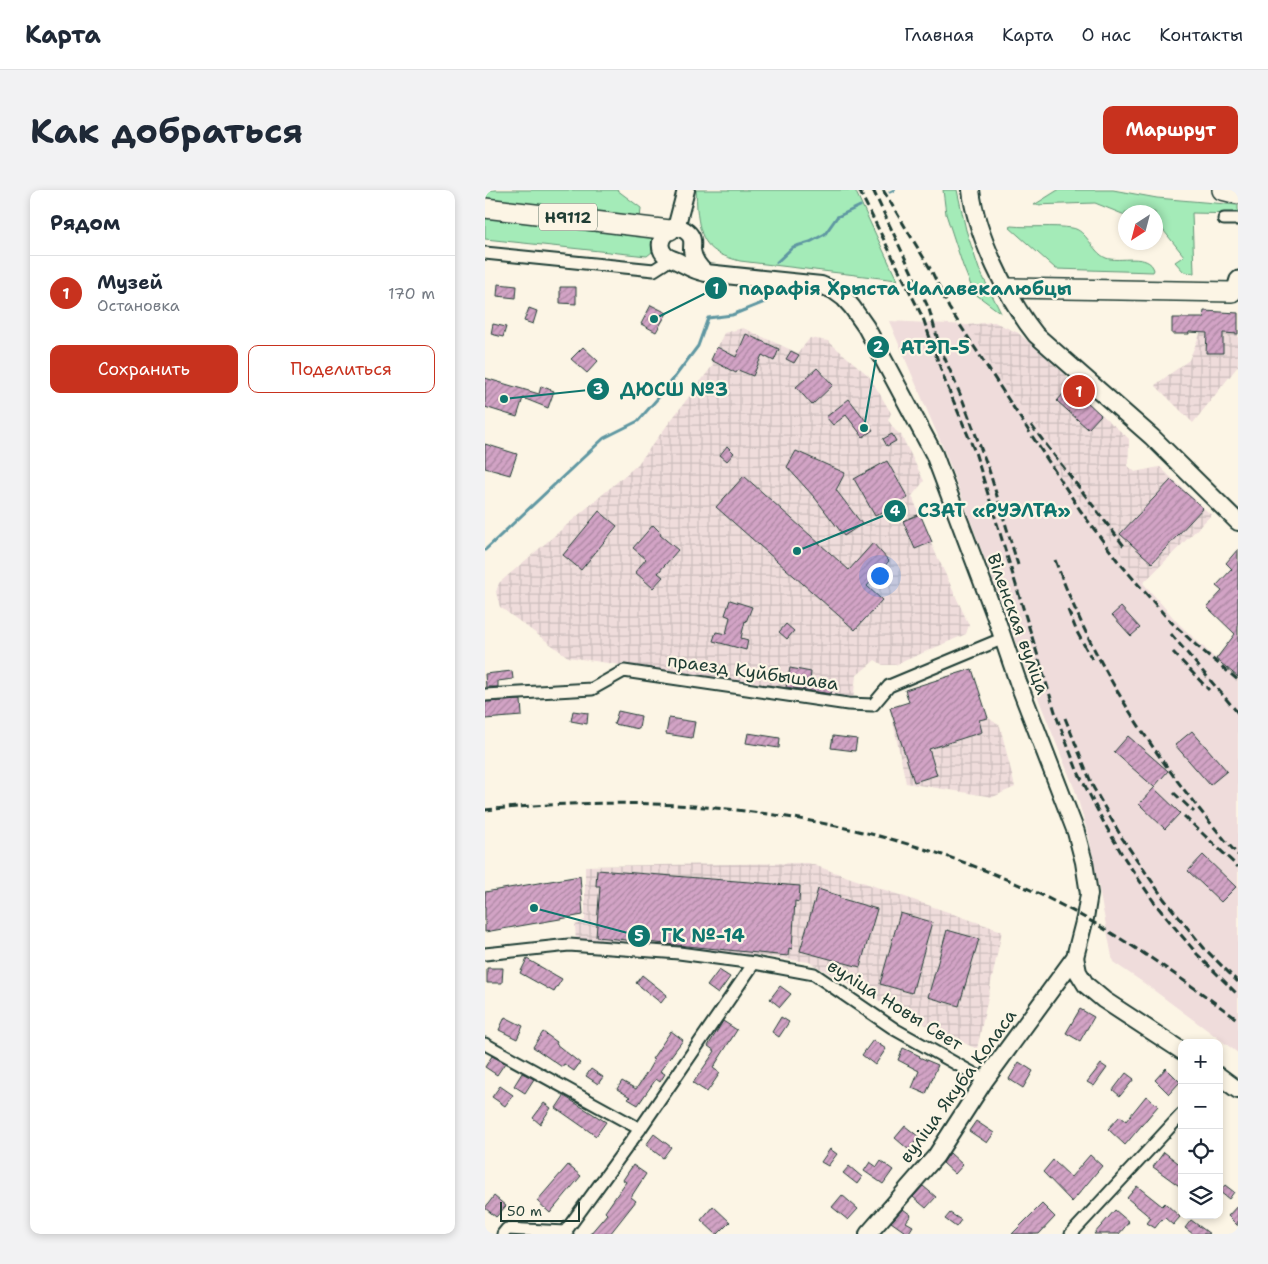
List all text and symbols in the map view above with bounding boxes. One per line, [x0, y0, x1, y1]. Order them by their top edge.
text: Карта [25, 19, 101, 51]
text: Главная [904, 23, 974, 47]
text: Карта [1002, 23, 1054, 47]
text: О нас [1082, 23, 1131, 47]
text: Контакты [1159, 23, 1243, 47]
button: Маршрут [1103, 106, 1238, 154]
text: Как добраться [30, 107, 303, 154]
road number: Н9112 [539, 204, 597, 231]
north arrow [1118, 205, 1163, 250]
text: Рядом [50, 209, 120, 237]
text: Музей [97, 270, 163, 295]
callout: парафія Хрыста Чалавекалюбцы [704, 271, 1082, 305]
text: парафія Хрыста Чалавекалюбцы [738, 276, 1072, 301]
text: 1 [713, 279, 720, 299]
text: 1 [62, 283, 70, 304]
text: 170 m [388, 283, 435, 304]
text: Остановка [97, 295, 180, 316]
callout: АТЭП-5 [866, 330, 980, 364]
text: АТЭП-5 [900, 335, 970, 360]
text: 2 [873, 337, 884, 357]
button: Сохранить [50, 345, 238, 393]
button: Поделиться [248, 345, 435, 393]
callout: ДЮСШ №3 [585, 372, 738, 406]
pin: 1 [1063, 372, 1095, 410]
text: ДЮСШ №3 [620, 377, 728, 402]
text: 3 [593, 379, 603, 399]
callout: СЗАТ «РУЭЛТА» [883, 494, 1081, 528]
text: СЗАТ «РУЭЛТА» [917, 498, 1071, 523]
text: 4 [890, 501, 901, 521]
street label: Віленская вуліца [981, 550, 1055, 698]
your location [867, 563, 893, 589]
street label: праезд Куйбышава [666, 648, 840, 696]
callout: ГК №-14 [626, 919, 755, 953]
text: ГК №-14 [661, 923, 746, 948]
text: 5 [634, 926, 644, 946]
street label: вуліца Новы Свет [823, 954, 968, 1057]
street label: вуліца Якуба Коласа [894, 1004, 1022, 1168]
map controls [1178, 1039, 1223, 1219]
button: + [1178, 1039, 1223, 1084]
button: − [1178, 1084, 1223, 1129]
button: locate [1178, 1129, 1223, 1174]
button: layers [1178, 1174, 1223, 1219]
scale bar [500, 1199, 580, 1222]
text: 50 m [507, 1202, 542, 1220]

